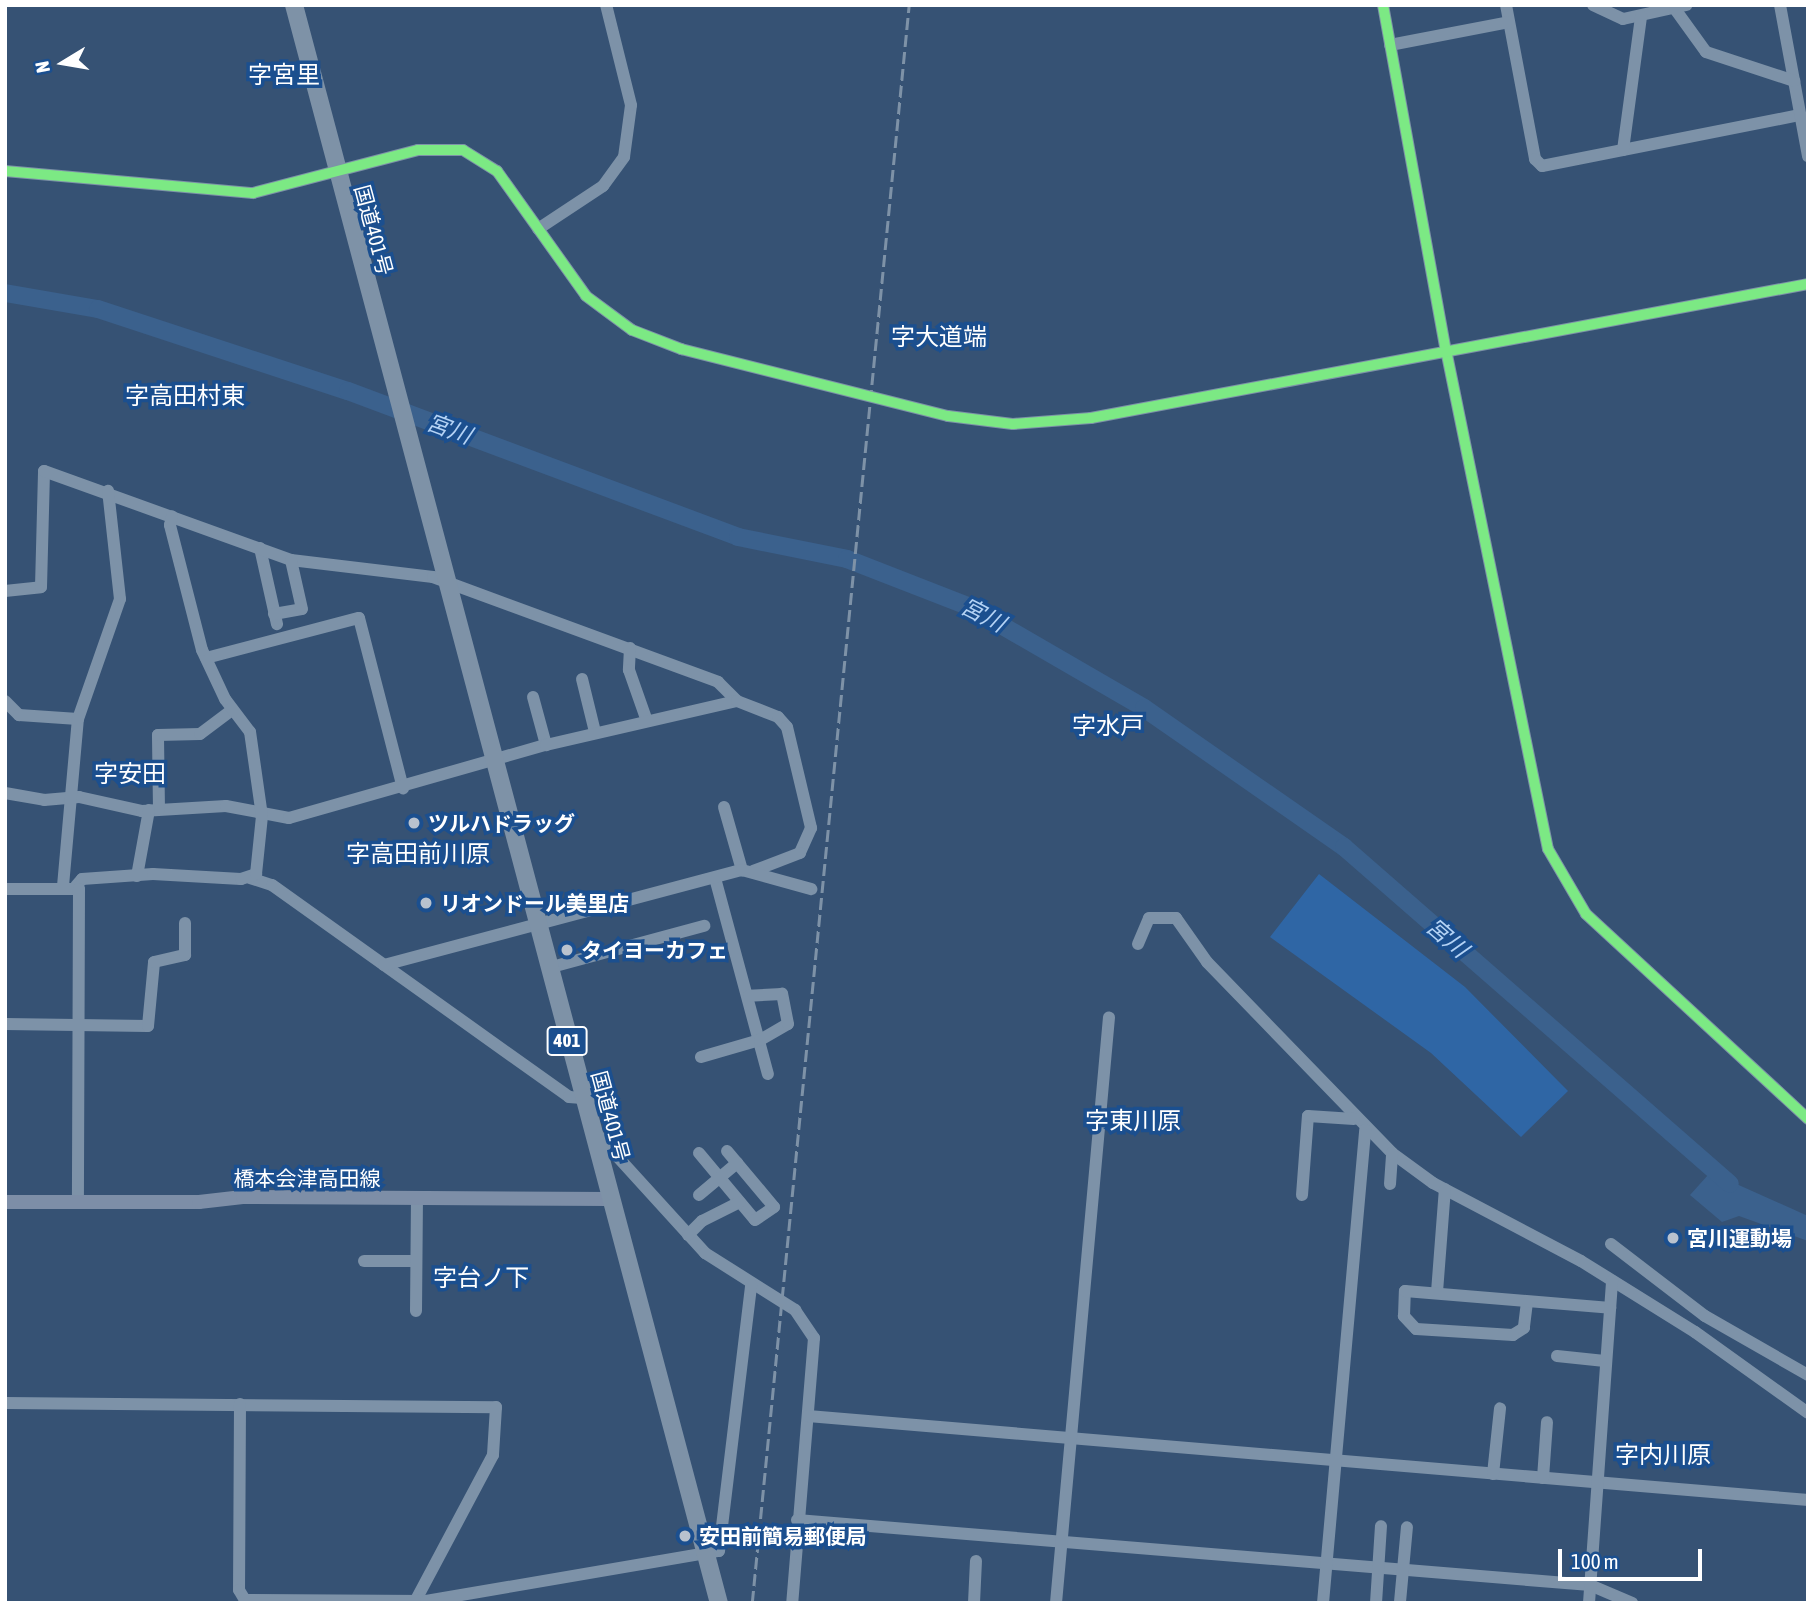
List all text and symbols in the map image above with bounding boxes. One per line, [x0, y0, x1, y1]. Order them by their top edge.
north arrow [28, 28, 98, 98]
text: N [31, 59, 54, 75]
district label: 字宮里 [248, 61, 320, 89]
street label: 国道401号 [350, 182, 398, 278]
district label: 字大道端 [891, 323, 987, 351]
district label: 字高田村東 [125, 382, 245, 410]
water label: 宮川 [423, 408, 475, 450]
water label: 宮川 [956, 592, 1010, 638]
district label: 字水戸 [1072, 712, 1144, 740]
district label: 字安田 [94, 760, 166, 788]
place label: ツルハドラッグ [428, 810, 575, 836]
marker: ツルハドラッグ [406, 815, 422, 831]
district label: 字高田前川原 [346, 840, 490, 868]
place label: リオンドール美里店 [440, 890, 629, 916]
marker: リオンドール美里店 [418, 895, 434, 911]
water label: 宮川 [1421, 912, 1473, 964]
place label: タイヨーカフェ [581, 937, 728, 963]
marker: タイヨーカフェ [559, 942, 575, 958]
road number: 401 [546, 1026, 588, 1056]
street label: 国道401号 [587, 1068, 635, 1164]
district label: 字東川原 [1085, 1107, 1181, 1135]
street label: 橋本会津高田線 [234, 1165, 380, 1191]
place label: 宮川運動場 [1687, 1225, 1792, 1251]
marker: 宮川運動場 [1665, 1230, 1681, 1246]
district label: 字台ノ下 [433, 1264, 529, 1292]
district label: 字内川原 [1615, 1441, 1711, 1469]
place label: 安田前簡易郵便局 [699, 1523, 867, 1549]
marker: 安田前簡易郵便局 [677, 1528, 693, 1544]
scale bar [1561, 1534, 1704, 1578]
text: 100 m [1571, 1549, 1619, 1573]

